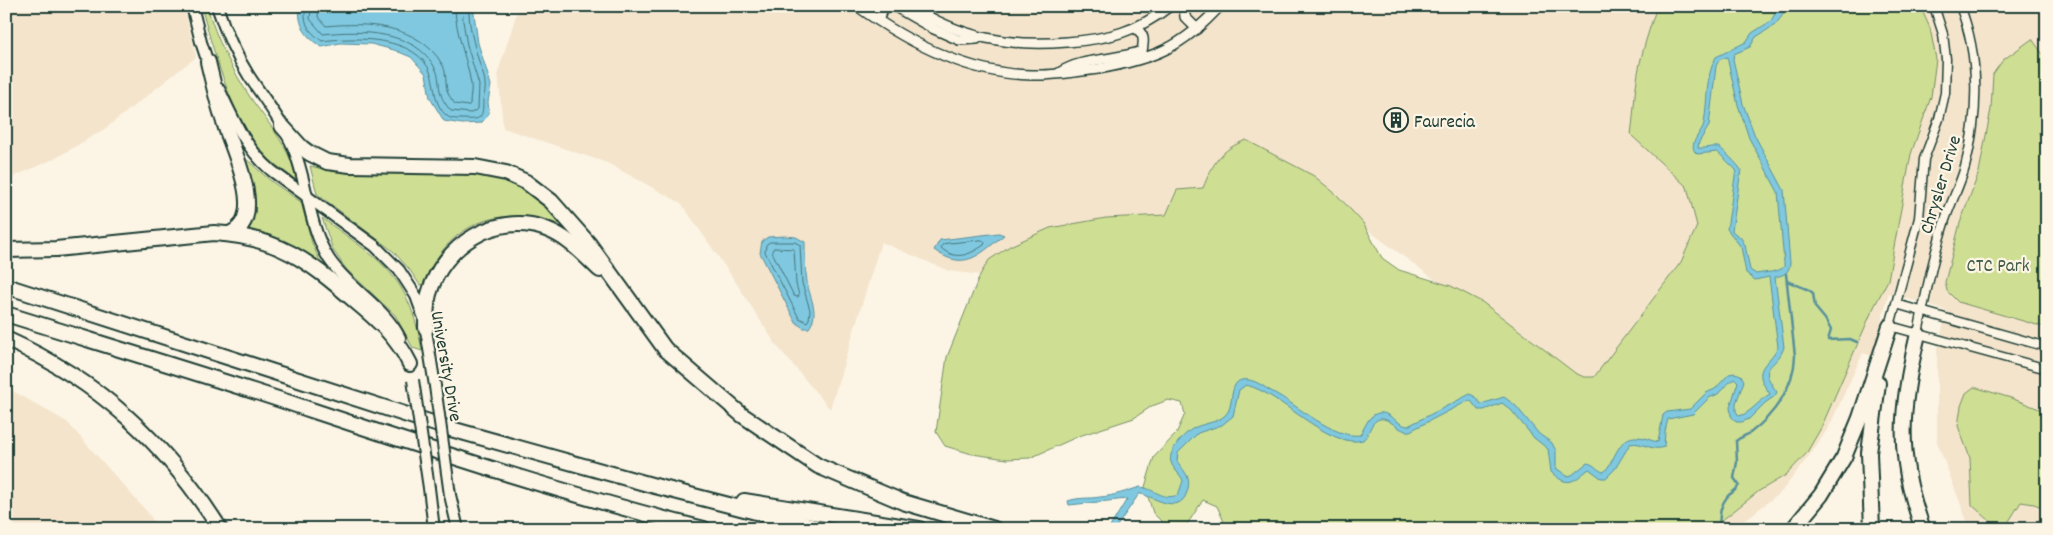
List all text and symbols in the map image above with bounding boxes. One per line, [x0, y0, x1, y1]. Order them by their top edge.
building icon: Faurecia [1383, 107, 1409, 133]
place label: Faurecia [1414, 110, 1476, 137]
street label: Chrysler Drive [1915, 132, 1970, 238]
park label: CTC Park [1966, 254, 2030, 281]
street label: University Drive [422, 309, 468, 424]

